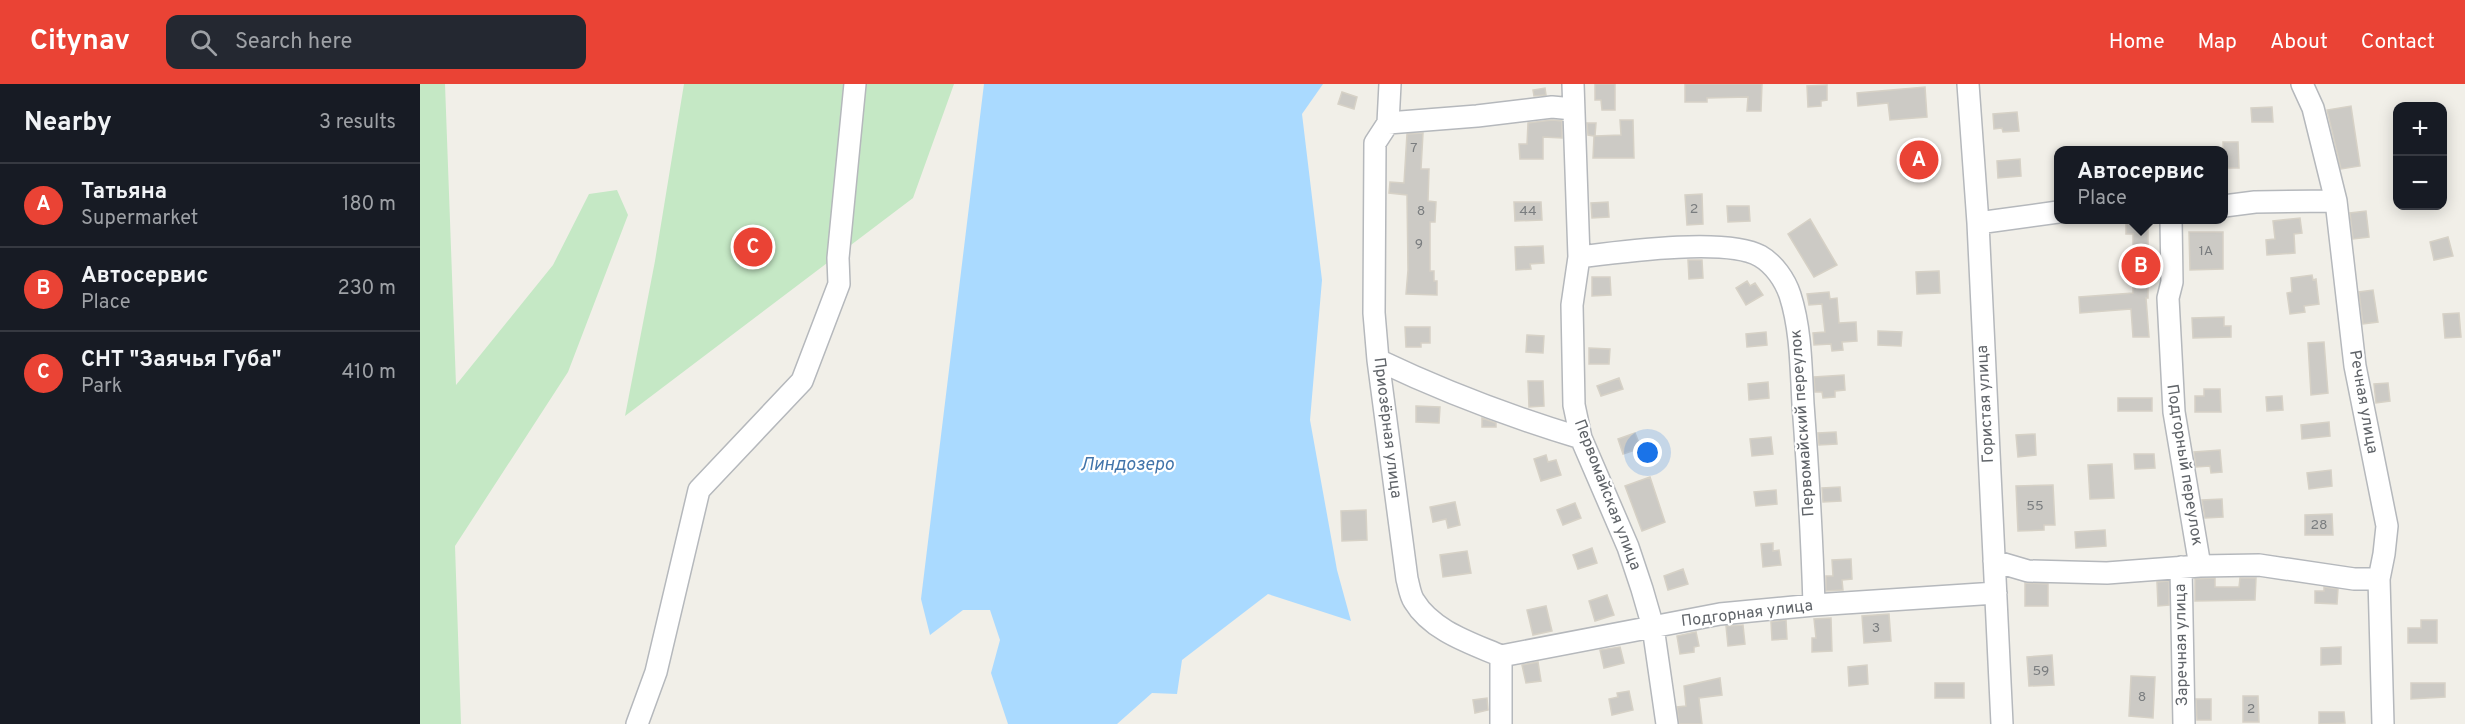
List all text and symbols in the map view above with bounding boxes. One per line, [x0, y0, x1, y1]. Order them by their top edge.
search box [166, 15, 586, 69]
text: Citynav [30, 24, 130, 60]
icon: search [187, 26, 220, 59]
text: Search here [235, 29, 352, 56]
text: Home [2109, 29, 2165, 56]
text: Map [2198, 29, 2237, 56]
text: About [2270, 29, 2328, 56]
text: Contact [2361, 29, 2435, 56]
map controls [2393, 102, 2447, 210]
button: + [2393, 102, 2447, 156]
text: Nearby [24, 107, 112, 140]
text: 3 results [319, 110, 396, 136]
pin: A [1900, 138, 1938, 182]
house number: 7 [1410, 140, 1418, 157]
popup [2054, 146, 2228, 224]
button: − [2393, 156, 2447, 210]
text: Автосервис [2077, 159, 2205, 186]
text: Татьяна [81, 179, 167, 206]
text: Place [2077, 186, 2127, 212]
text: A [36, 192, 51, 218]
text: 180 m [342, 192, 396, 218]
house number: 2 [1690, 201, 1698, 218]
house number: 8 [1417, 203, 1425, 220]
house number: 44 [1519, 203, 1537, 220]
text: Supermarket [81, 206, 198, 232]
pin: C [734, 224, 772, 270]
house number: 9 [1415, 236, 1423, 253]
house number: 1А [2199, 243, 2213, 260]
pin: B [2122, 244, 2160, 288]
text: Автосервис [81, 263, 208, 290]
text: B [37, 276, 50, 302]
text: 230 m [337, 276, 396, 302]
text: Place [81, 290, 131, 316]
street label: Первомайский переулок [1786, 329, 1820, 517]
street label: Гористая улица [1973, 345, 1999, 463]
text: СНТ "Заячья Губа" [81, 347, 282, 374]
street label: Речная улица [2344, 349, 2382, 455]
street label: Приозёрная улица [1368, 356, 1406, 500]
text: C [37, 360, 50, 386]
text: 410 m [342, 360, 396, 386]
text: Park [81, 374, 122, 400]
street label: Подгорный переулок [2161, 383, 2207, 547]
street label: Первомайская улица [1569, 417, 1645, 573]
your location [1633, 438, 1662, 467]
water label: Линдозеро [1080, 454, 1174, 477]
house number: 55 [2026, 498, 2044, 515]
house number: 28 [2310, 517, 2328, 534]
street label: Заречная улица [2171, 584, 2193, 706]
street label: Подгорная улица [1680, 596, 1814, 632]
house number: 3 [1872, 620, 1880, 637]
house number: 59 [2033, 663, 2049, 680]
house number: 8 [2138, 689, 2146, 706]
house number: 2 [2247, 701, 2255, 718]

